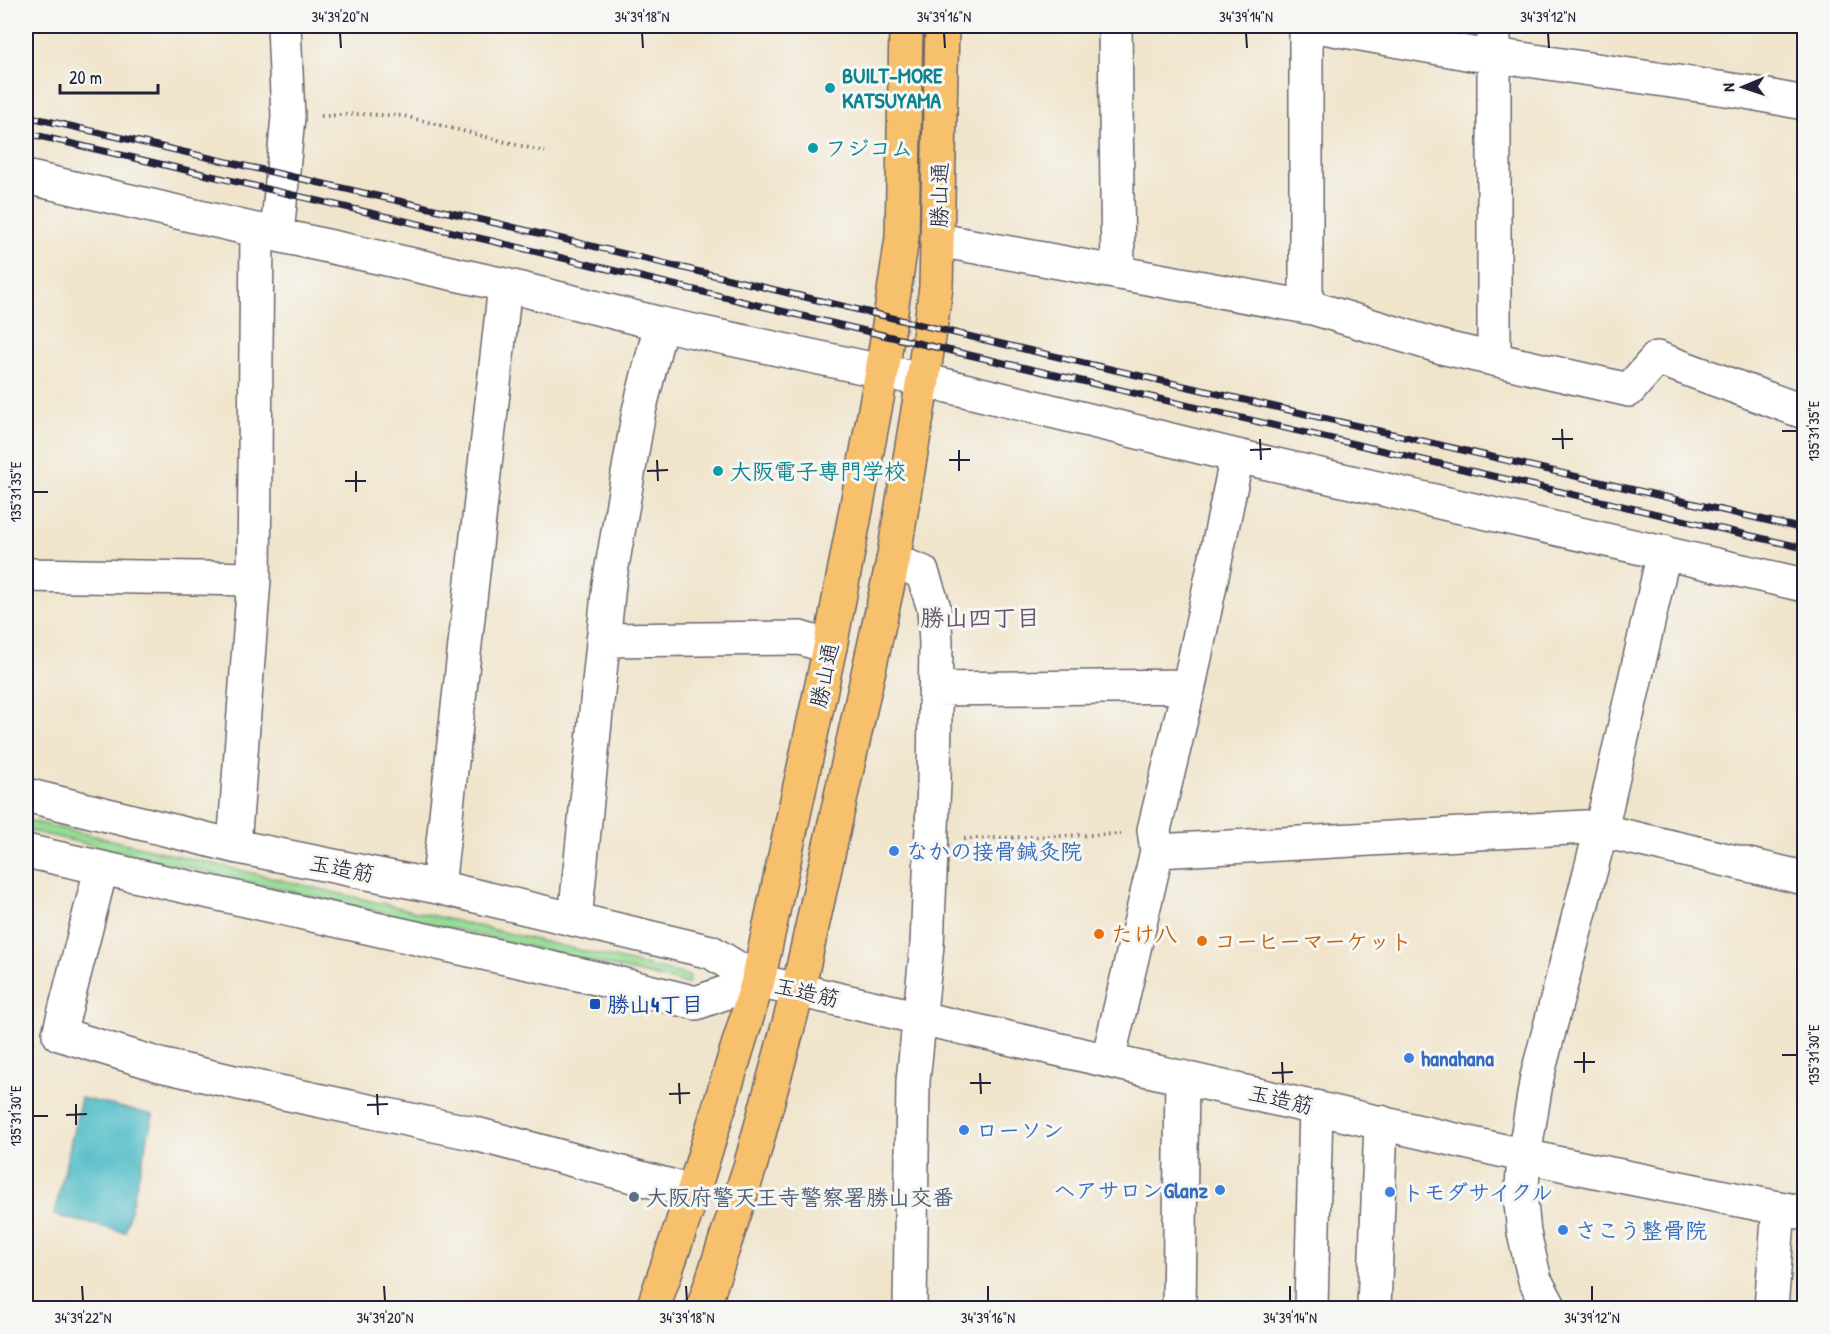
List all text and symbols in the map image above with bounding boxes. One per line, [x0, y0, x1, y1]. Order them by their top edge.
text: 34°39'20"N [312, 6, 368, 27]
text: 34°39'18"N [615, 6, 670, 27]
text: 34°39'16"N [917, 6, 971, 27]
text: 34°39'14"N [1219, 6, 1273, 27]
text: 34°39'12"N [1520, 6, 1576, 27]
scale bar [60, 57, 158, 95]
north arrow [1713, 57, 1773, 117]
place label: BUILT-MORE KATSUYAMA [842, 60, 943, 115]
text: 20 m [69, 65, 102, 90]
marker: BUILT-MORE KATSUYAMA [823, 81, 837, 95]
text: N [1717, 82, 1739, 92]
place label: フジコム [825, 133, 913, 163]
marker: フジコム [806, 141, 820, 155]
street label: 勝山通 [923, 162, 955, 228]
text: 135°31'35"E [1803, 400, 1824, 461]
place label: 大阪電子専門学校 [730, 456, 906, 486]
text: 135°31'35"E [5, 461, 26, 522]
marker: 大阪電子専門学校 [711, 464, 725, 478]
district label: 勝山四丁目 [920, 601, 1040, 633]
street label: 勝山通 [802, 640, 846, 710]
place label: なかの接骨鍼灸院 [906, 836, 1082, 866]
marker: なかの接骨鍼灸院 [887, 844, 901, 858]
street label: 玉造筋 [307, 847, 377, 889]
place label: たけ八 [1111, 919, 1177, 949]
place label: コーヒーマーケット [1214, 926, 1412, 956]
marker: たけ八 [1092, 927, 1106, 941]
marker: コーヒーマーケット [1195, 934, 1209, 948]
street label: 玉造筋 [771, 970, 843, 1014]
place label: 勝山4丁目 [607, 989, 703, 1019]
marker: 勝山4丁目 [588, 997, 602, 1011]
text: 135°31'30"E [1803, 1024, 1824, 1086]
place label: hanahana [1421, 1043, 1494, 1073]
marker: hanahana [1402, 1051, 1416, 1065]
street label: 玉造筋 [1245, 1077, 1317, 1121]
text: 135°31'30"E [5, 1085, 26, 1147]
place label: ローソン [976, 1115, 1064, 1145]
marker: ローソン [957, 1123, 971, 1137]
place label: ヘアサロンGlanz [1054, 1175, 1209, 1205]
place label: トモダサイクル [1402, 1177, 1553, 1207]
place label: 大阪府警天王寺警察署勝山交番 [646, 1182, 954, 1212]
marker: ヘアサロンGlanz [1213, 1183, 1227, 1197]
marker: トモダサイクル [1383, 1185, 1397, 1199]
marker: 大阪府警天王寺警察署勝山交番 [627, 1190, 641, 1204]
place label: さこう整骨院 [1575, 1215, 1707, 1245]
marker: さこう整骨院 [1556, 1223, 1570, 1237]
text: 34°39'22"N [54, 1307, 112, 1328]
text: 34°39'20"N [357, 1307, 413, 1328]
text: 34°39'18"N [660, 1307, 715, 1328]
text: 34°39'16"N [961, 1307, 1015, 1328]
text: 34°39'14"N [1263, 1307, 1317, 1328]
text: 34°39'12"N [1564, 1307, 1620, 1328]

